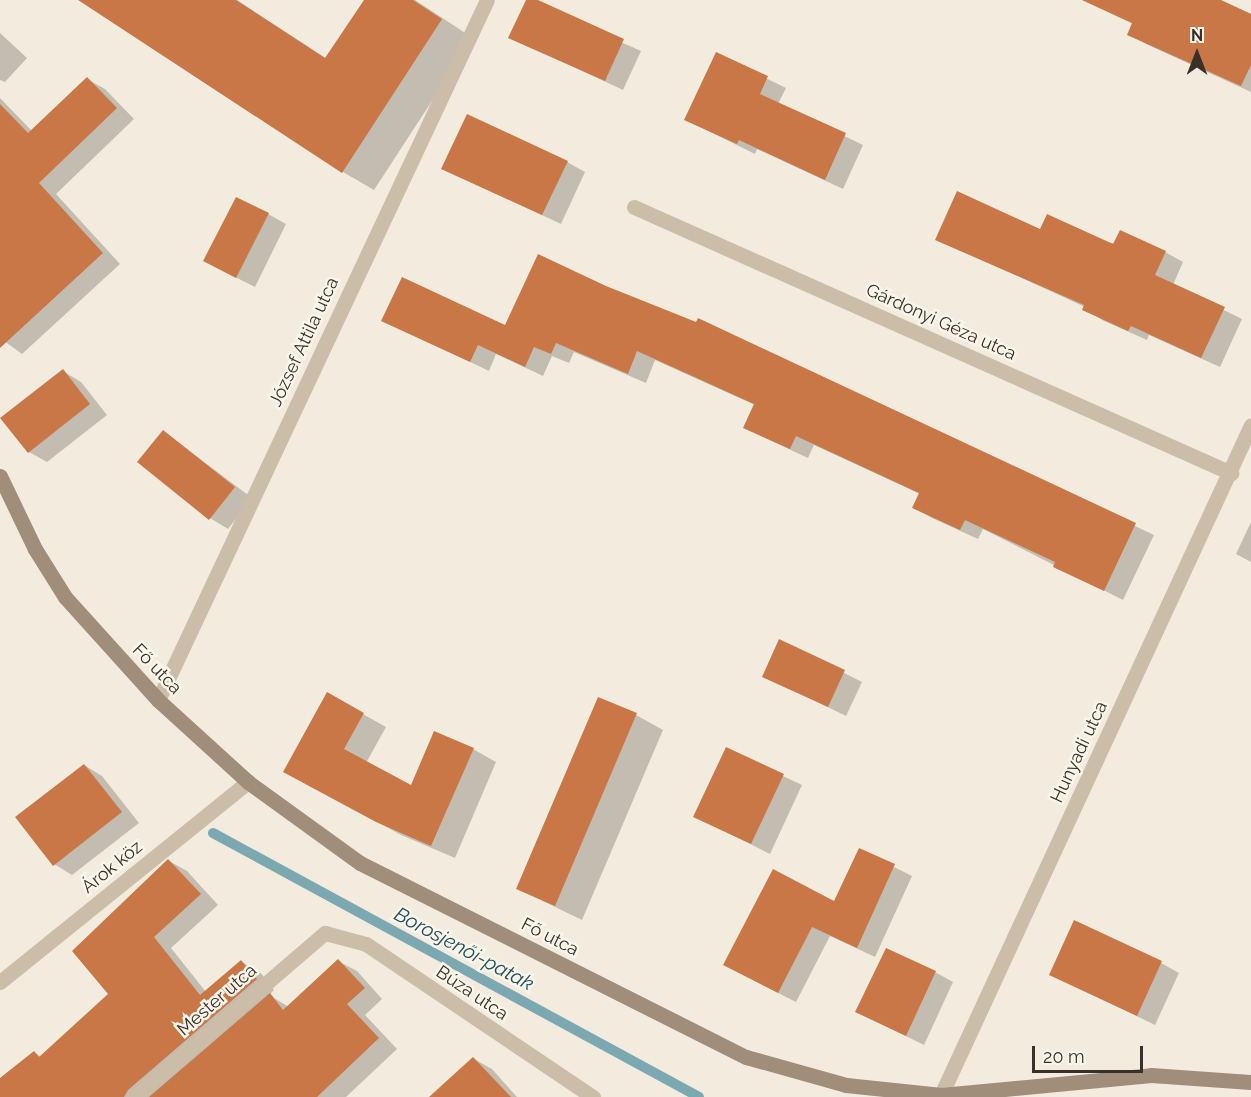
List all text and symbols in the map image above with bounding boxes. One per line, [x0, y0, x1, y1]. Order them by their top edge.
north arrow [1167, 24, 1227, 84]
text: N [1191, 26, 1203, 45]
street label: József Attila utca [264, 274, 344, 410]
street label: Gárdonyi Géza utca [863, 279, 1019, 365]
street label: Fő utca [128, 639, 186, 699]
street label: Hunyadi utca [1046, 698, 1112, 806]
street label: Árok köz [77, 836, 147, 898]
water label: Borosjenői-patak [390, 902, 538, 996]
street label: Fő utca [518, 913, 582, 961]
street label: Mester utca [173, 960, 261, 1040]
street label: Búza utca [432, 961, 512, 1025]
scale bar [1035, 1034, 1146, 1072]
text: 20 m [1043, 1046, 1085, 1067]

